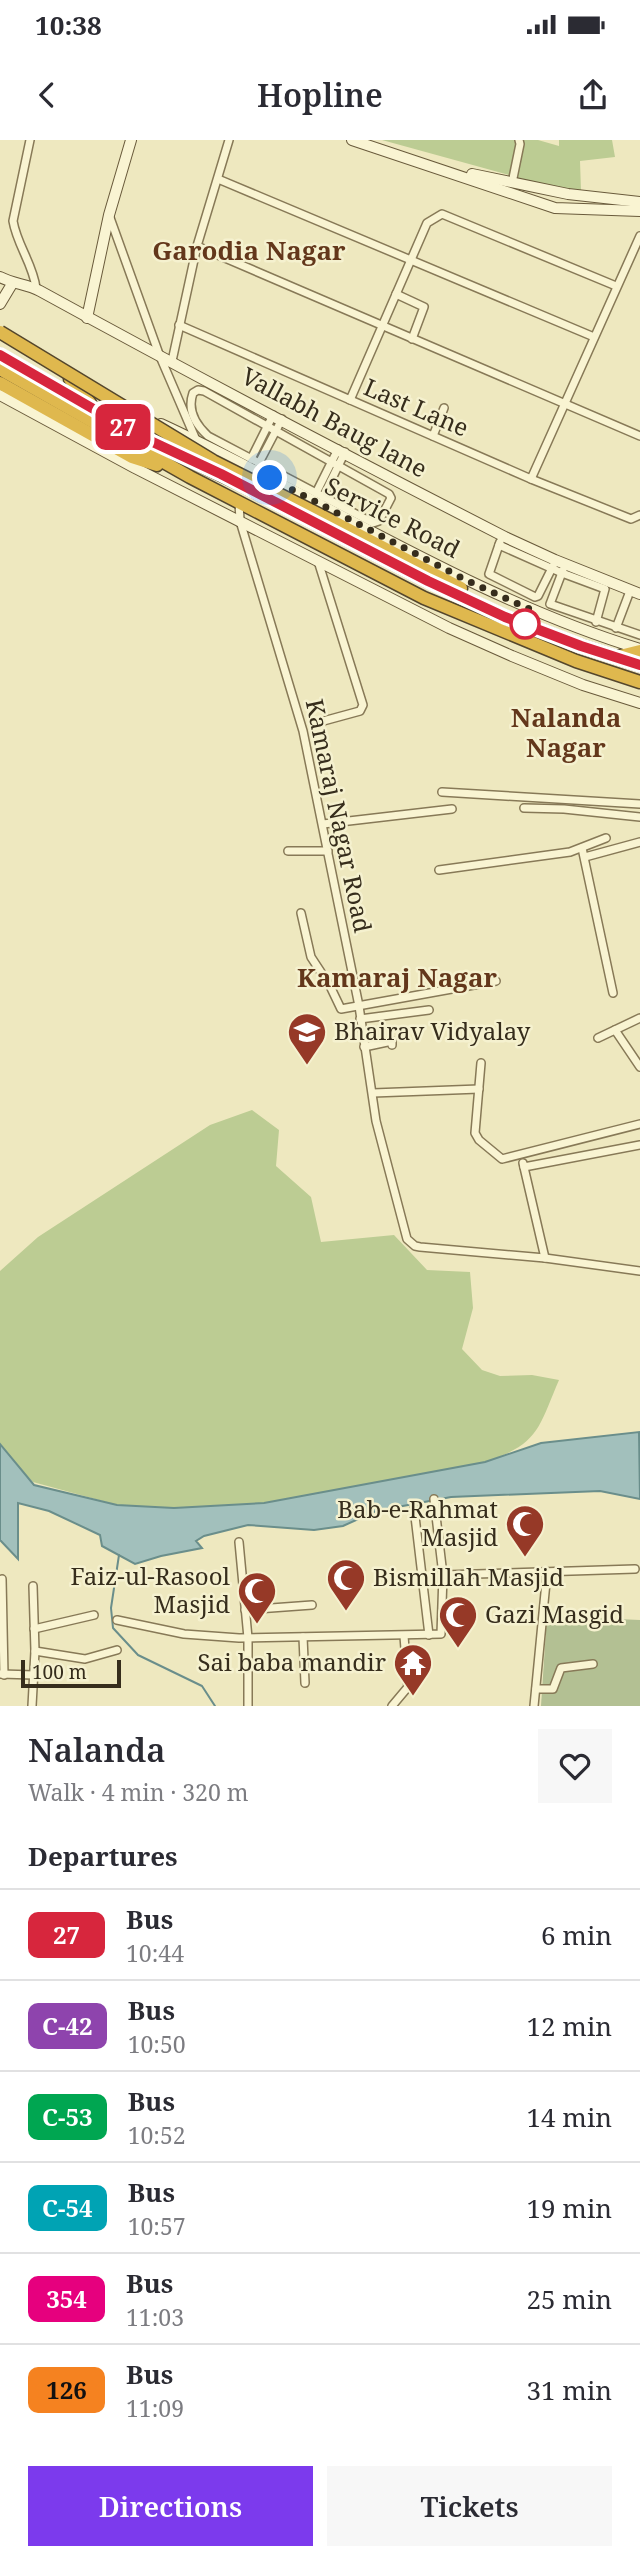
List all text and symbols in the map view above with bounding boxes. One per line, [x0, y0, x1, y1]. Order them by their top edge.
text: 10:38 [35, 7, 102, 43]
text: Hopline [257, 73, 383, 116]
icon: back [28, 76, 66, 114]
icon: share [574, 76, 612, 114]
district label: Garodia Nagar [152, 232, 346, 268]
street label: Vallabh Baug lane [236, 359, 433, 485]
street label: Last Lane [359, 370, 474, 443]
line badge: 27 [92, 404, 154, 450]
text: 27 [109, 410, 137, 443]
your location [252, 460, 287, 495]
street label: Service Road [319, 468, 466, 565]
unlabelled marker [510, 609, 540, 639]
street label: Kamaraj Nagar Road [299, 696, 380, 936]
district label: Nalanda Nagar [511, 699, 621, 765]
district label: Kamaraj Nagar [297, 959, 497, 995]
school or university icon: Bhairav Vidyalay [286, 1011, 328, 1066]
place label: Bhairav Vidyalay [334, 1014, 531, 1047]
place label: Bab-e-Rahmat Masjid [337, 1492, 498, 1553]
mosque icon: Bab-e-Rahmat Masjid [504, 1503, 546, 1558]
mosque icon: Bismillah Masjid [325, 1557, 367, 1612]
place label: Faiz-ul-Rasool Masjid [71, 1559, 231, 1620]
place label: Bismillah Masjid [373, 1560, 564, 1593]
mosque icon: Faiz-ul-Rasool Masjid [236, 1570, 278, 1625]
mosque icon: Gazi Masgid [437, 1594, 479, 1649]
place label: Gazi Masgid [485, 1597, 624, 1630]
temple icon: Sai baba mandir [392, 1642, 434, 1697]
place label: Sai baba mandir [197, 1645, 386, 1678]
scale bar [21, 1657, 121, 1689]
text: 100 m [32, 1659, 87, 1685]
text: Nalanda [28, 1727, 166, 1772]
button: heart [538, 1729, 612, 1803]
text: Walk · 4 min · 320 m [28, 1776, 248, 1808]
text: Departures [28, 1838, 178, 1874]
text: Bus [126, 1901, 173, 1937]
text: 6 min [541, 1917, 612, 1953]
text: 27 [53, 1918, 80, 1951]
text: 10:44 [126, 1937, 184, 1969]
text: Bus [128, 1992, 175, 2028]
text: 12 min [527, 2008, 612, 2044]
text: C-42 [42, 2009, 93, 2042]
text: 10:50 [128, 2028, 186, 2060]
text: Bus [128, 2083, 175, 2119]
text: 14 min [527, 2099, 612, 2135]
text: C-53 [42, 2100, 93, 2133]
text: 10:52 [128, 2119, 186, 2151]
text: Bus [128, 2174, 175, 2210]
text: 19 min [527, 2190, 612, 2226]
text: C-54 [42, 2191, 93, 2224]
text: 10:57 [128, 2210, 186, 2242]
text: Bus [126, 2265, 173, 2301]
text: 25 min [527, 2281, 612, 2317]
text: 354 [46, 2282, 87, 2315]
text: 11:03 [126, 2301, 184, 2333]
text: Bus [126, 2356, 173, 2392]
text: 31 min [527, 2372, 612, 2408]
text: 126 [46, 2373, 87, 2406]
text: 11:09 [126, 2392, 184, 2424]
button: Directions [28, 2466, 313, 2546]
button: Tickets [327, 2466, 612, 2546]

